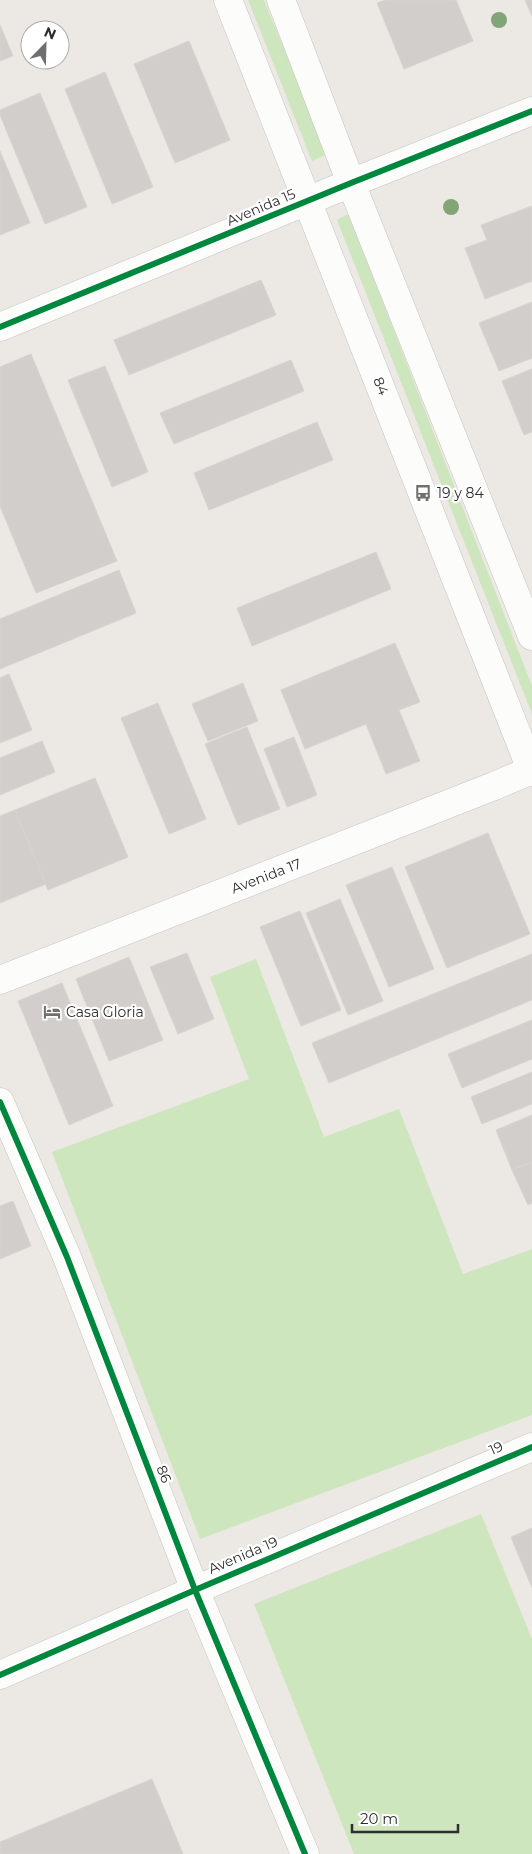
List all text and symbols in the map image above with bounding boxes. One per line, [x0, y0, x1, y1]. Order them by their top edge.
north arrow [20, 20, 70, 70]
text: N [41, 23, 59, 44]
street label: Avenida 15 [224, 184, 298, 230]
street label: 84 [369, 374, 393, 398]
bus stop icon: 19 y 84 [413, 483, 433, 503]
place label: 19 y 84 [437, 484, 484, 502]
street label: Avenida 17 [228, 854, 304, 898]
hotel icon: Casa Gloria [42, 1002, 62, 1022]
place label: Casa Gloria [66, 1003, 144, 1021]
street label: 19 [486, 1437, 506, 1459]
street label: 86 [152, 1463, 176, 1486]
street label: Avenida 19 [206, 1532, 280, 1578]
scale bar [352, 1802, 458, 1834]
text: 20 m [360, 1809, 398, 1828]

